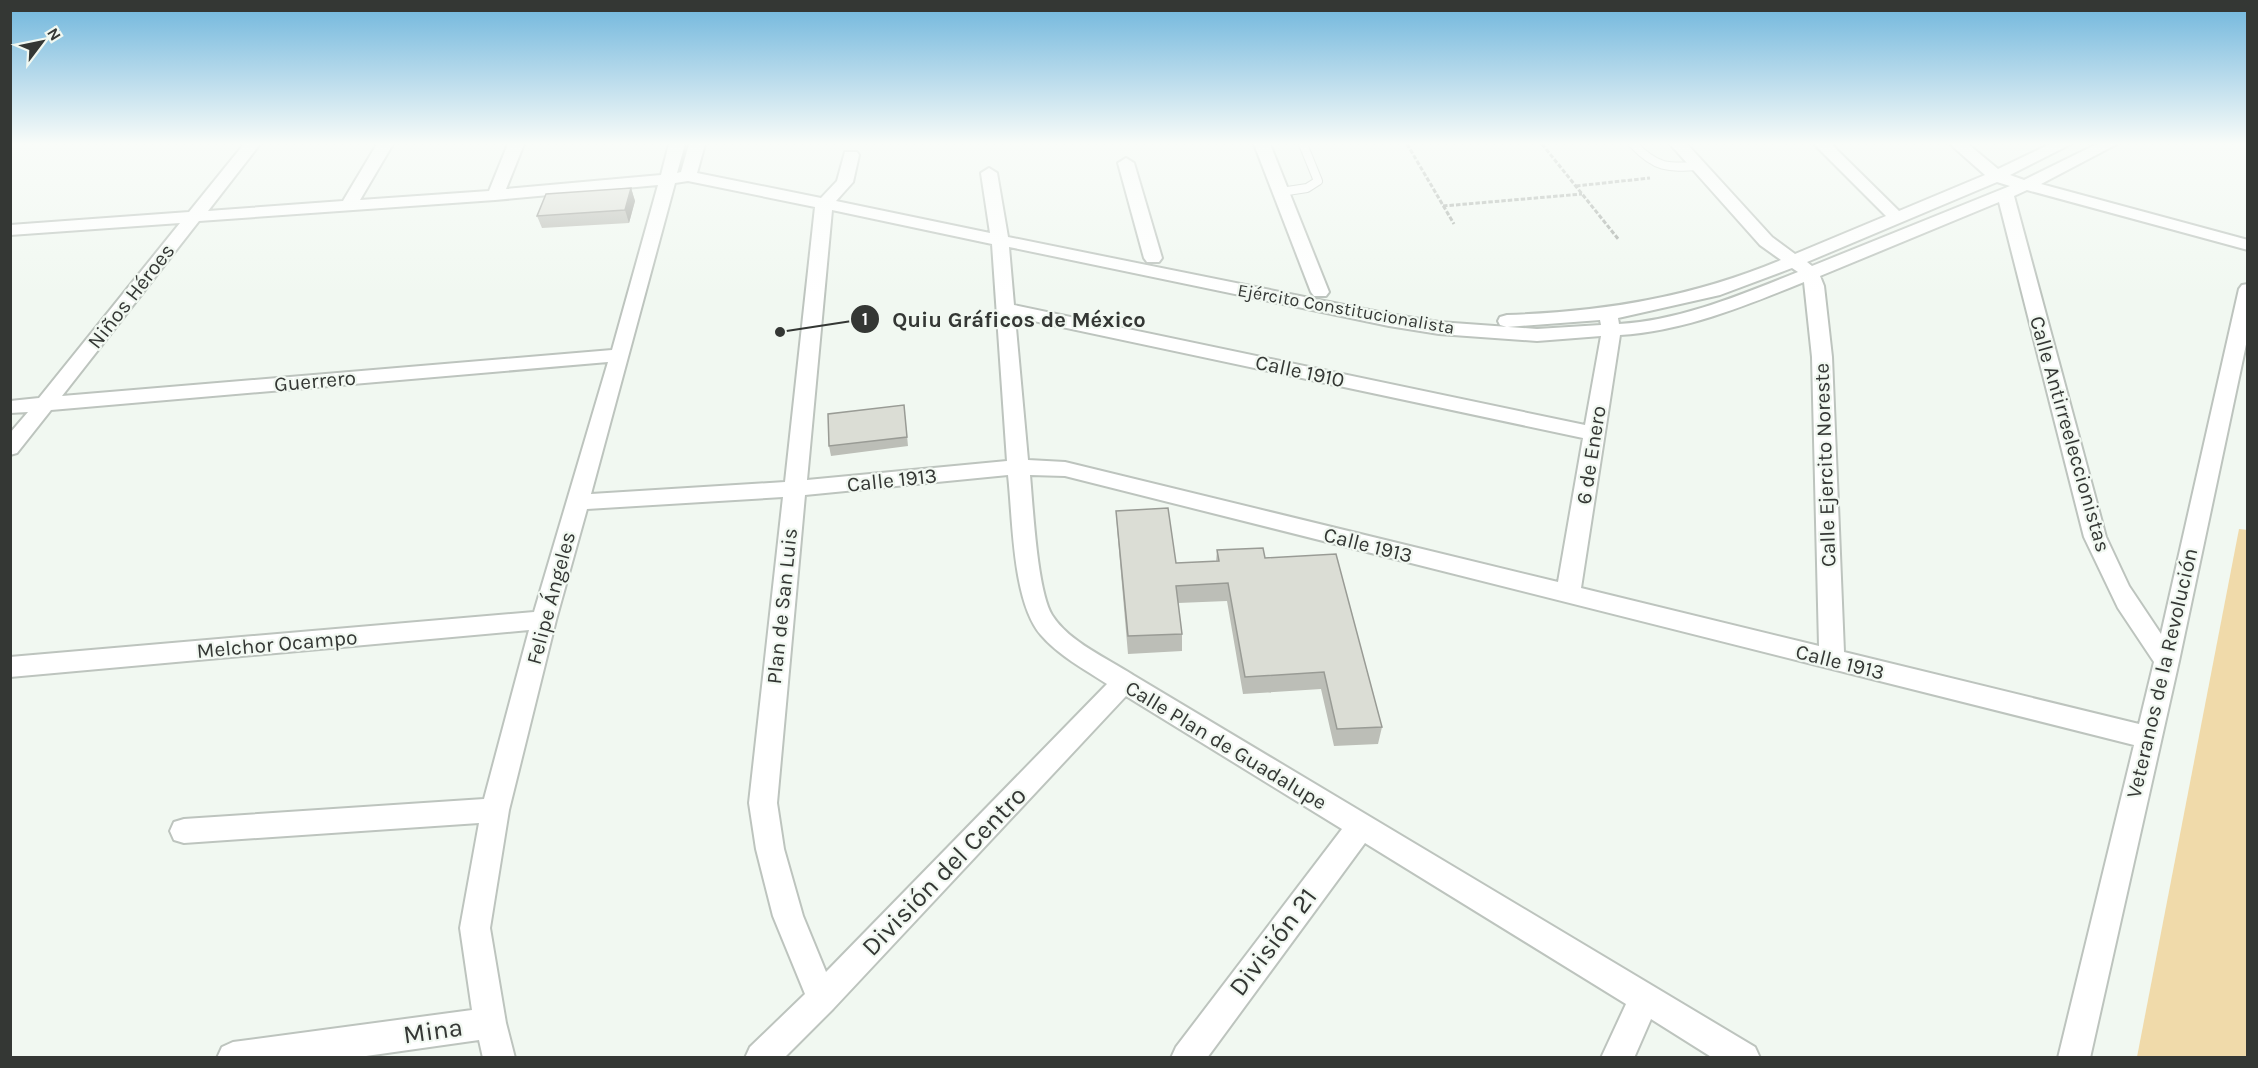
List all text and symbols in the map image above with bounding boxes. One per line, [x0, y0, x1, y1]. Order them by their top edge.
north arrow [12, 12, 72, 72]
text: N [43, 24, 65, 44]
street label: Niños Héroes [83, 239, 179, 353]
street label: Ejército Constitucionalista [1236, 279, 1456, 339]
callout: Quiu Gráficos de México [850, 299, 1158, 339]
text: Quiu Gráficos de México [892, 307, 1146, 333]
text: 1 [862, 308, 868, 330]
street label: Calle Antirreeleccionistas [2025, 313, 2115, 555]
street label: Calle 1910 [1253, 350, 1347, 392]
street label: Calle Ejercito Noreste [1809, 363, 1841, 567]
street label: Guerrero [273, 365, 357, 397]
street label: 6 de Enero [1571, 404, 1611, 506]
street label: Calle 1913 [846, 463, 938, 497]
street label: Calle 1913 [1321, 522, 1415, 568]
street label: Plan de San Luis [762, 527, 802, 685]
street label: Felipe Ángeles [522, 529, 580, 667]
street label: Veteranos de la Revolución [2122, 546, 2202, 800]
street label: Melchor Ocampo [196, 625, 358, 663]
street label: Calle 1913 [1793, 639, 1887, 685]
street label: Calle Plan de Guadalupe [1121, 675, 1331, 815]
street label: División del Centro [855, 780, 1033, 962]
street label: División 21 [1222, 882, 1324, 1002]
street label: Mina [401, 1011, 465, 1051]

